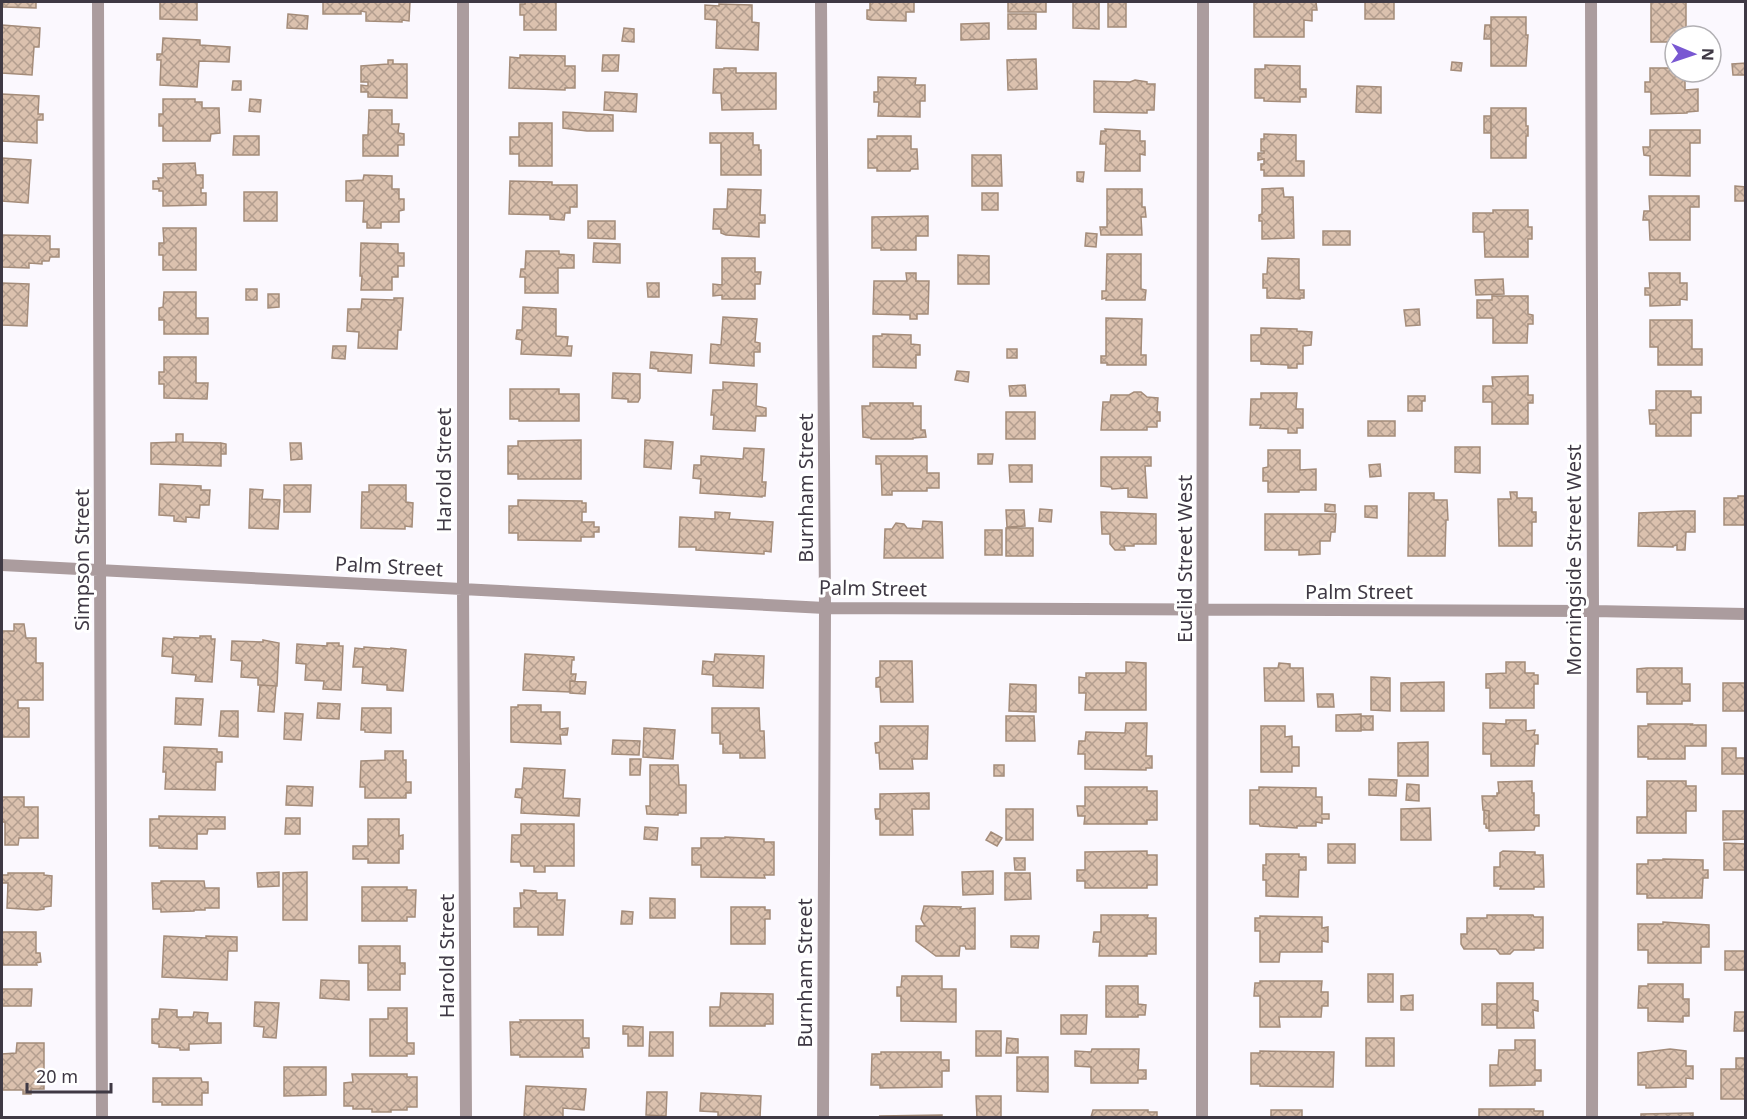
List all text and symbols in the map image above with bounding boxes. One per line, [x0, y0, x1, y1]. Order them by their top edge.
north arrow [1663, 24, 1723, 84]
text: N [1697, 48, 1719, 61]
street label: Harold Street [430, 408, 457, 532]
street label: Burnham Street [792, 413, 819, 563]
street label: Morningside Street West [1560, 444, 1587, 676]
street label: Euclid Street West [1171, 475, 1198, 643]
street label: Simpson Street [68, 489, 95, 631]
street label: Palm Street [334, 550, 444, 582]
street label: Palm Street [819, 574, 927, 602]
street label: Palm Street [1305, 578, 1413, 605]
street label: Harold Street [433, 894, 460, 1018]
street label: Burnham Street [791, 898, 818, 1048]
scale bar [27, 1056, 111, 1094]
text: 20 m [36, 1064, 78, 1088]

